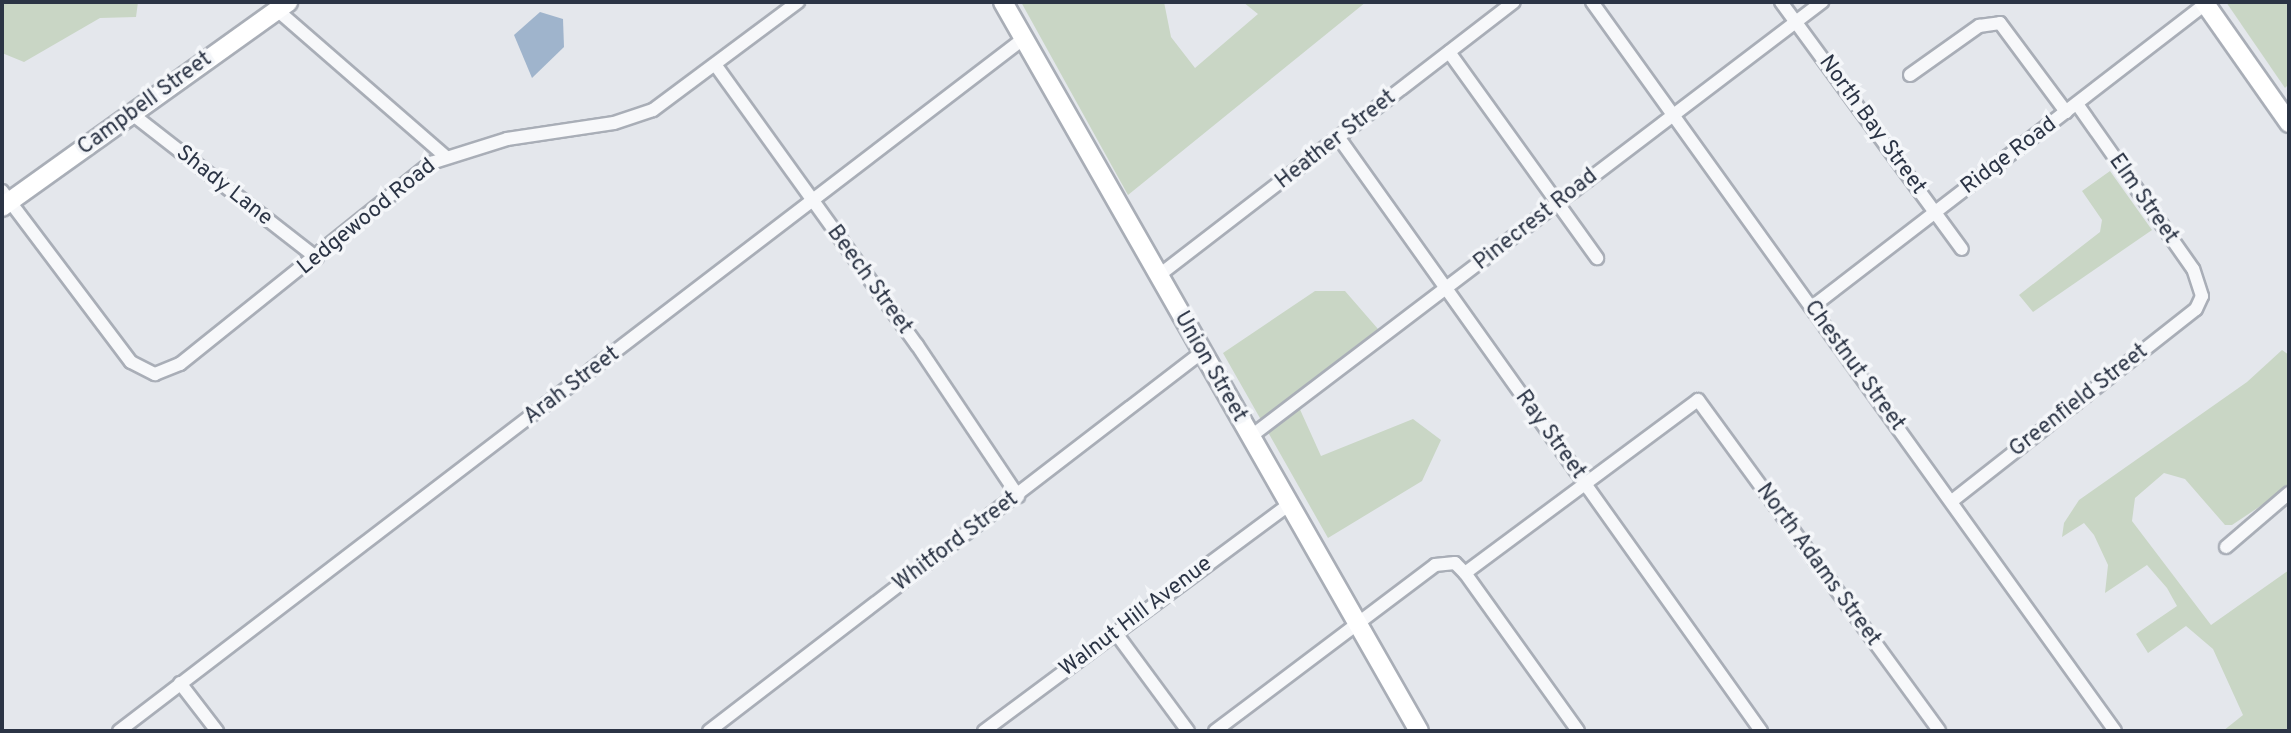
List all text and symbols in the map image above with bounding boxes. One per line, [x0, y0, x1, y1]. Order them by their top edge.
street label: Campbell Street [73, 47, 217, 161]
street label: North Bay Street [1813, 50, 1931, 200]
street label: Heather Street [1271, 85, 1401, 195]
street label: Ridge Road [1956, 112, 2062, 200]
street label: Shady Lane [170, 140, 278, 232]
street label: Elm Street [2103, 149, 2183, 249]
street label: Ledgewood Road [293, 153, 441, 281]
street label: Pinecrest Road [1469, 164, 1603, 276]
street label: Beech Street [821, 220, 917, 340]
street label: Chestnut Street [1798, 296, 1910, 436]
street label: Union Street [1168, 307, 1252, 427]
street label: Greenfield Street [2005, 339, 2153, 463]
street label: Arah Street [519, 342, 625, 430]
street label: Ray Street [1509, 385, 1591, 485]
street label: North Adams Street [1750, 478, 1886, 652]
street label: Whitford Street [888, 486, 1024, 598]
street label: Walnut Hill Avenue [1054, 551, 1218, 683]

